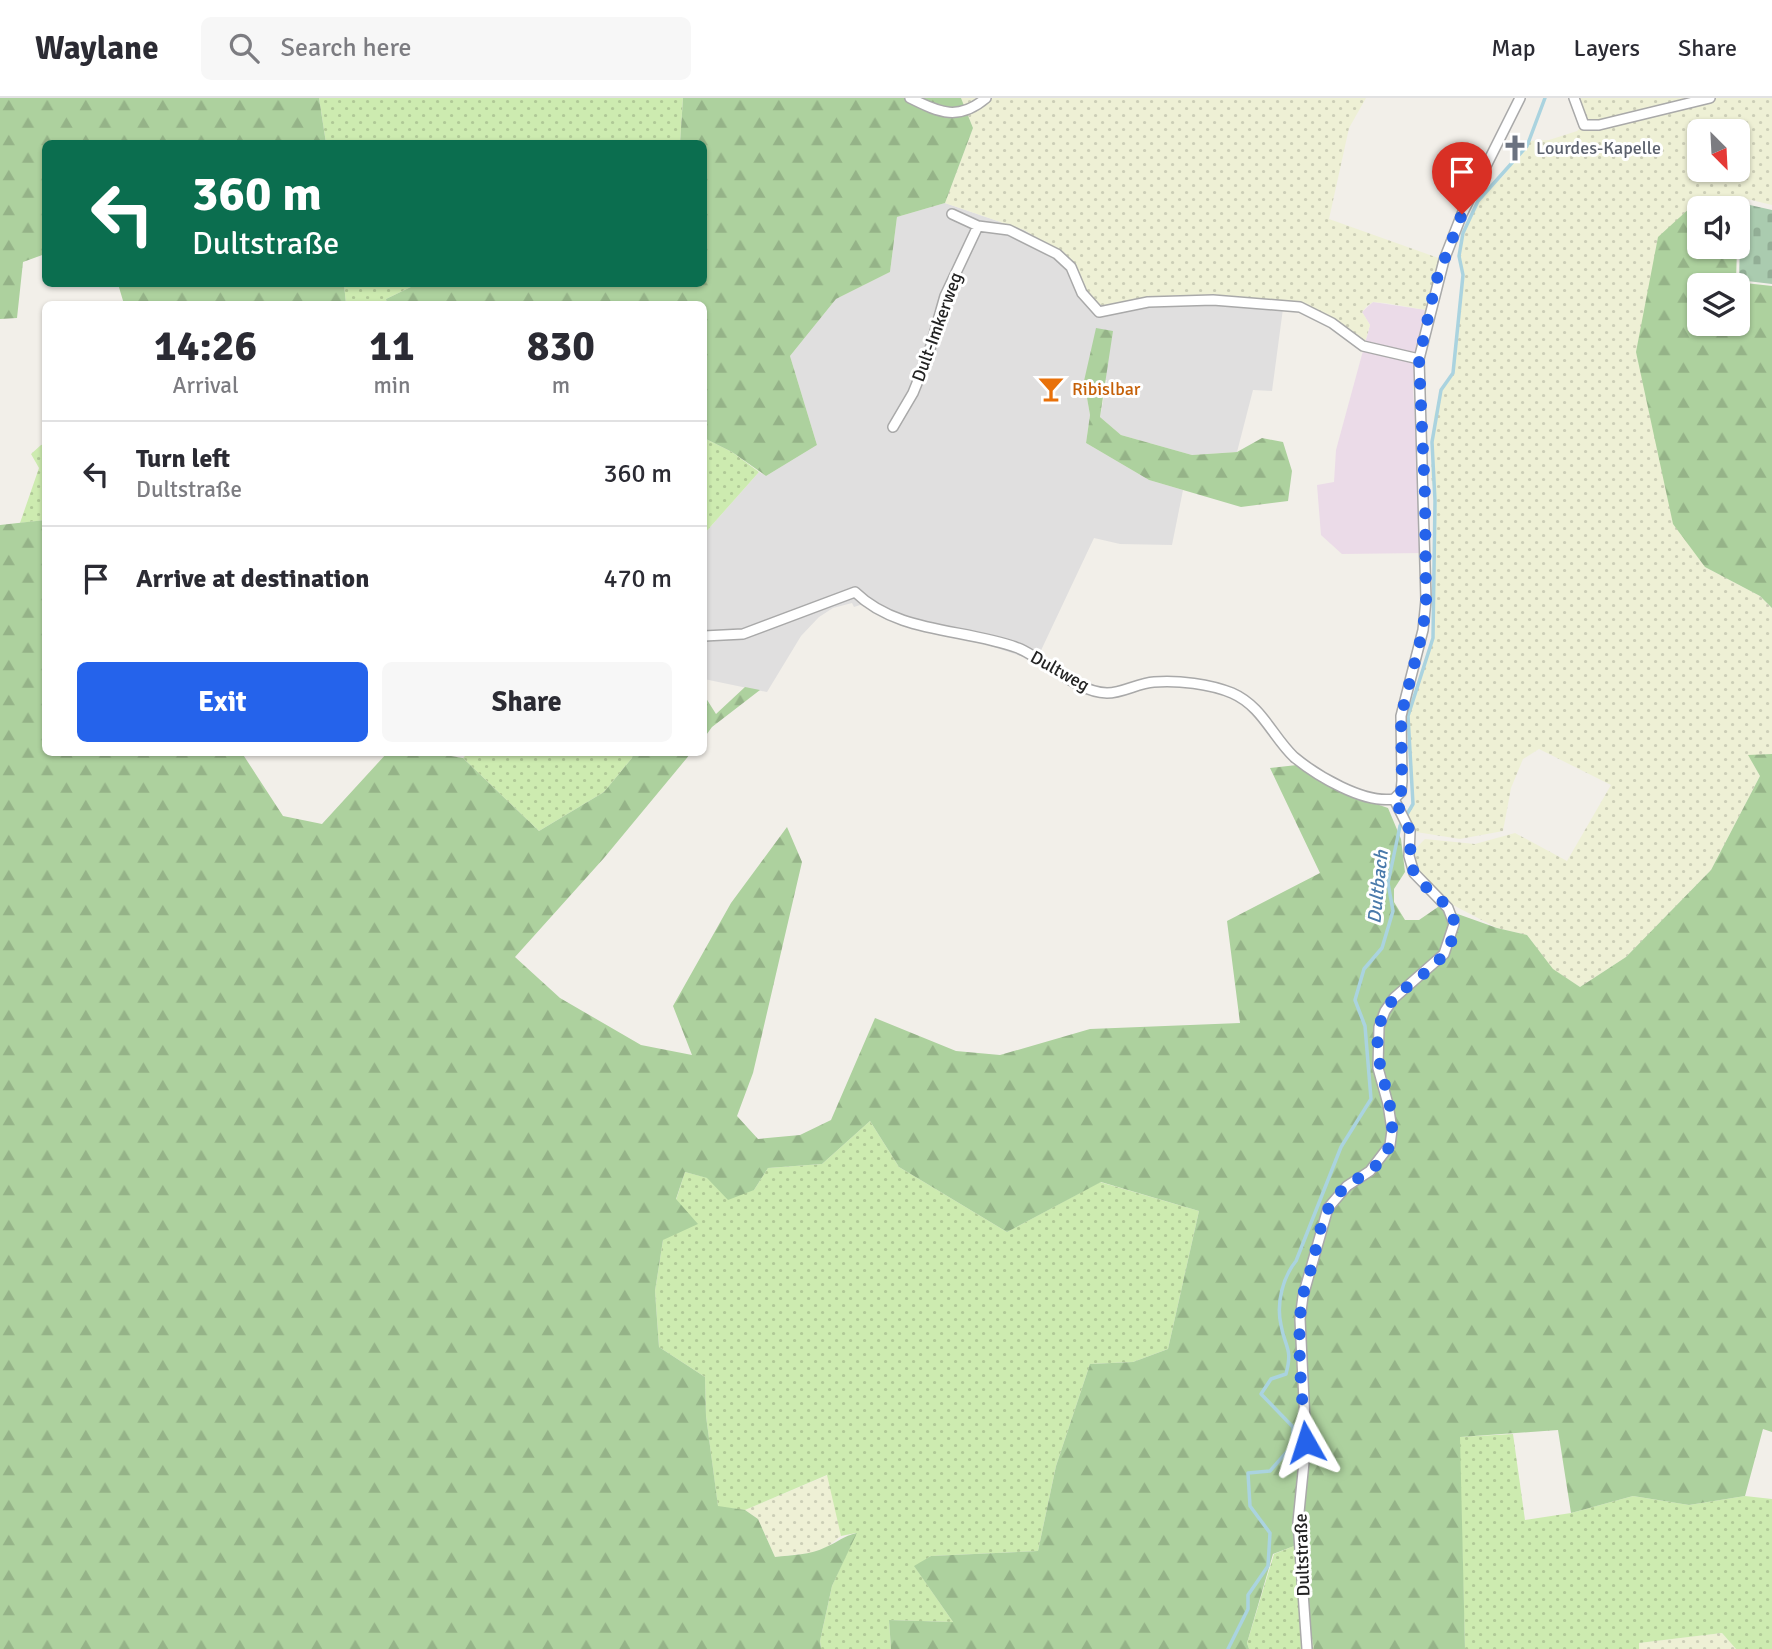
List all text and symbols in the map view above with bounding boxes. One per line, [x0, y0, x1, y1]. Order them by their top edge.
search box [201, 17, 691, 80]
text: Waylane [35, 28, 159, 69]
icon: search [225, 29, 263, 67]
text: Search here [281, 32, 412, 64]
text: Map [1491, 33, 1536, 63]
text: Layers [1574, 33, 1640, 63]
text: Share [1678, 33, 1737, 63]
north arrow [1687, 119, 1750, 182]
map controls [1687, 119, 1750, 336]
church icon: Lourdes-Kapelle [1500, 133, 1530, 163]
place label: Lourdes-Kapelle [1536, 137, 1661, 159]
pin [1432, 142, 1492, 214]
icon: arrive [1443, 153, 1481, 191]
text: 360 m [192, 164, 322, 224]
icon: left [77, 168, 168, 259]
button: sound [1687, 196, 1750, 259]
text: Dultstraße [192, 224, 339, 263]
street label: Dult-Imkerweg [907, 269, 967, 385]
button: layers [1687, 273, 1750, 336]
text: 14:26 [154, 321, 257, 372]
text: 11 [369, 321, 415, 372]
text: 830 [527, 321, 595, 372]
text: Arrival [173, 371, 239, 400]
text: min [373, 371, 411, 400]
text: m [552, 371, 570, 400]
bar icon: Ribislbar [1036, 374, 1066, 404]
place label: Ribislbar [1072, 378, 1141, 400]
text: Turn left [136, 443, 230, 475]
icon: left [77, 455, 115, 493]
text: 360 m [603, 458, 672, 490]
text: Dultstraße [136, 475, 242, 504]
icon: arrive [77, 560, 115, 598]
text: Arrive at destination [136, 563, 369, 595]
text: 470 m [603, 563, 672, 595]
street label: Dultweg [1027, 646, 1093, 696]
button: Exit [77, 662, 368, 742]
button: Share [382, 662, 672, 742]
water label: Dultbach [1362, 849, 1394, 925]
position arrow [1269, 1405, 1343, 1479]
street label: Dultstraße [1290, 1513, 1314, 1597]

